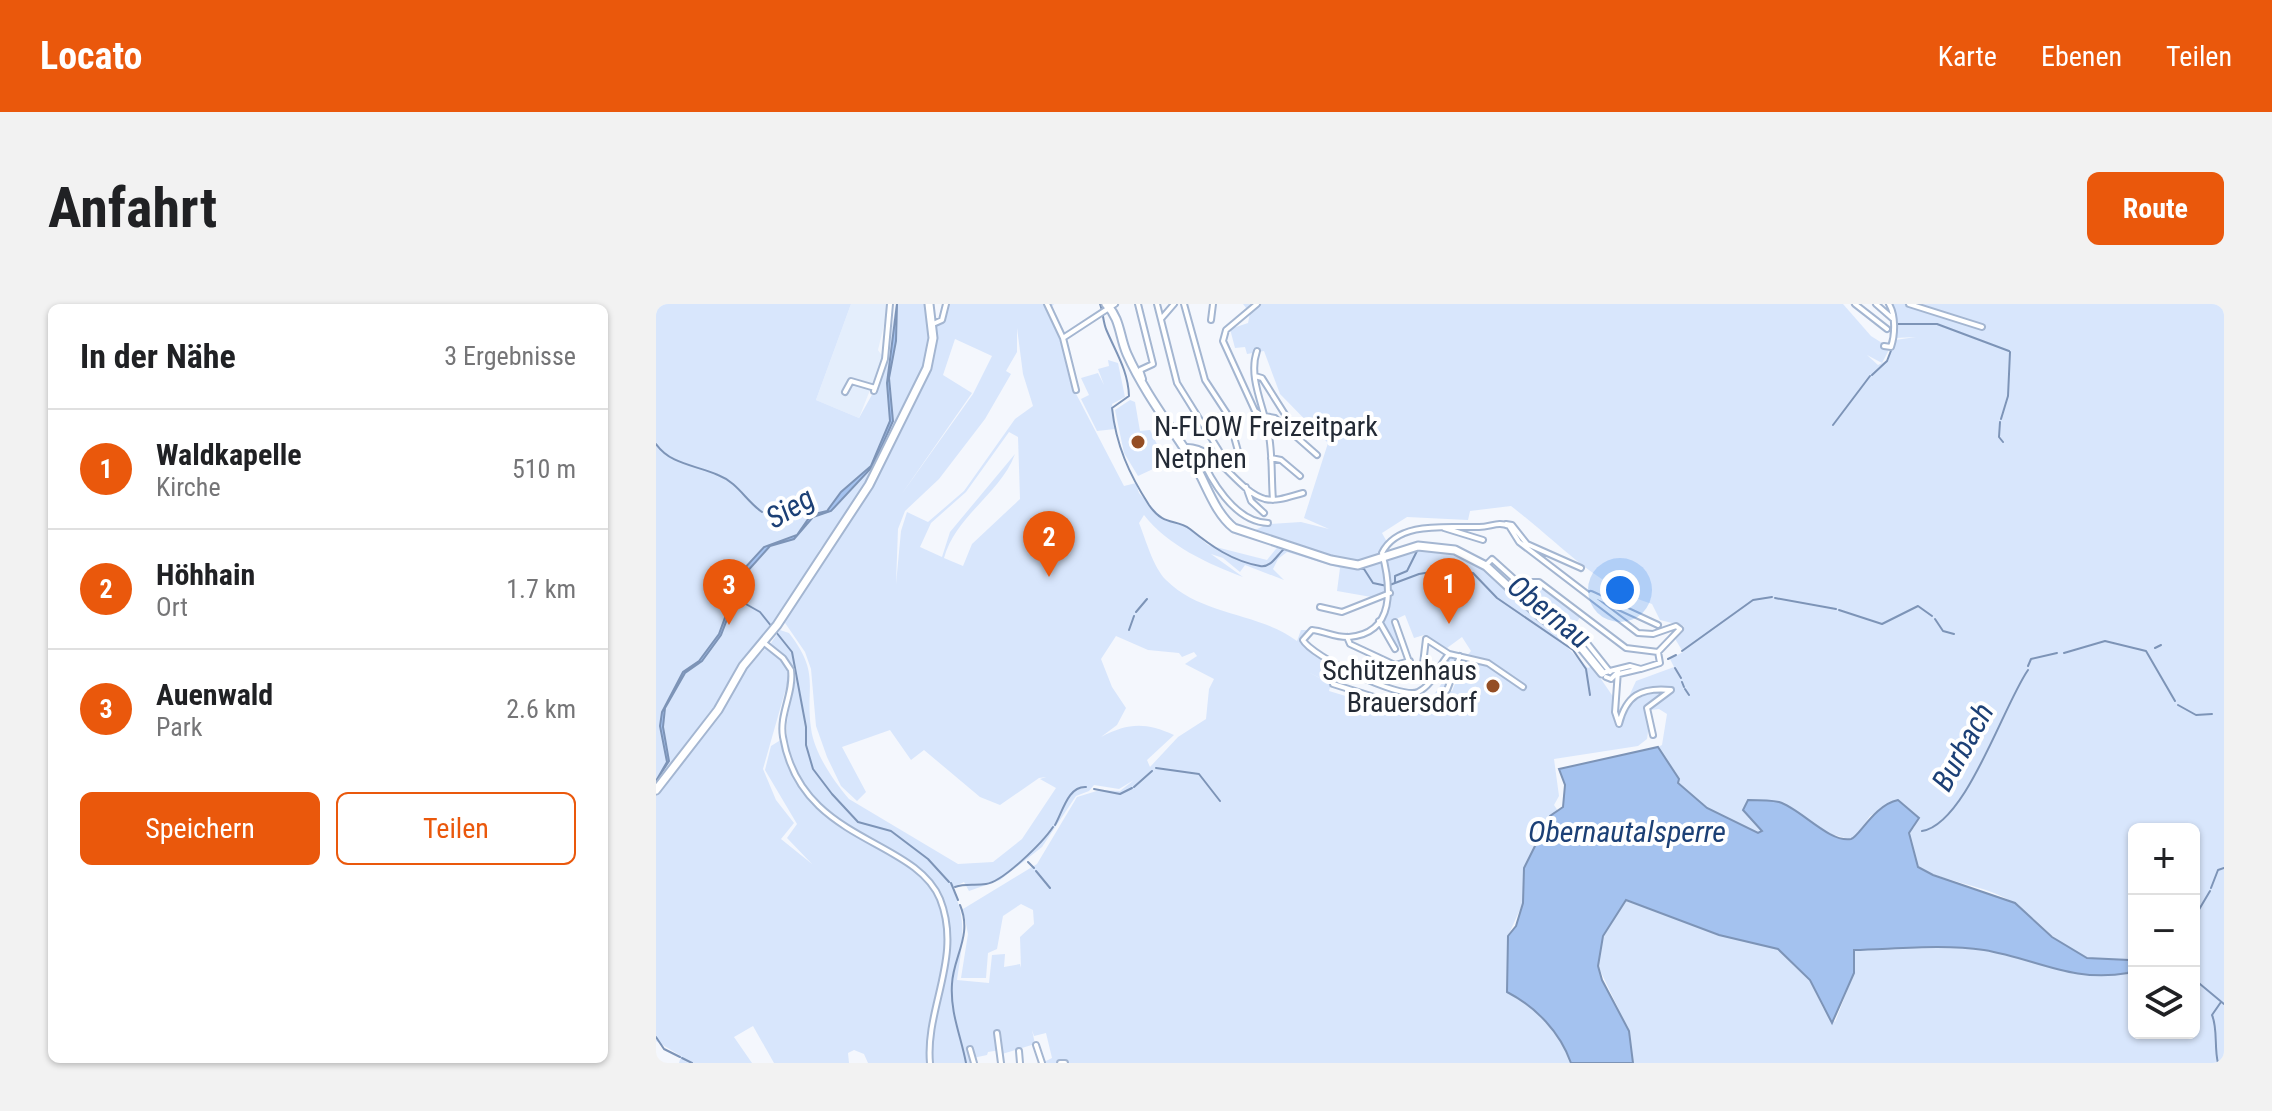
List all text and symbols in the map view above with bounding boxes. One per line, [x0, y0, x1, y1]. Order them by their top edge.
text: Locato [40, 34, 142, 78]
text: Karte [1938, 40, 1997, 73]
text: Ebenen [2041, 40, 2122, 73]
text: Teilen [2166, 40, 2232, 73]
button: Route [2087, 172, 2224, 245]
text: Anfahrt [48, 175, 217, 241]
text: In der Nähe [80, 336, 236, 376]
text: 3 Ergebnisse [444, 341, 576, 371]
place label: N-FLOW Freizeitpark Netphen [1154, 410, 1378, 475]
marker: N-FLOW Freizeitpark Netphen [1129, 433, 1147, 451]
text: Waldkapelle [156, 437, 302, 472]
text: 1 [99, 454, 113, 484]
text: 510 m [512, 454, 576, 484]
text: Kirche [156, 472, 221, 502]
water label: Sieg [759, 480, 820, 535]
pin: 2 [1023, 511, 1075, 577]
text: Höhhain [156, 557, 255, 592]
pin: 1 [1423, 558, 1475, 624]
pin: 3 [703, 559, 755, 625]
water label: Obernau [1501, 568, 1598, 656]
your location [1600, 570, 1640, 610]
text: 2 [99, 574, 113, 604]
text: 1.7 km [506, 574, 576, 604]
text: Ort [156, 592, 188, 622]
place label: Schützenhaus Brauersdorf [1322, 654, 1477, 719]
text: Auenwald [156, 677, 273, 712]
marker: Schützenhaus Brauersdorf [1484, 677, 1502, 695]
text: 3 [99, 694, 113, 724]
text: 2.6 km [506, 694, 576, 724]
water label: Burbach [1924, 697, 2001, 797]
text: Park [156, 712, 202, 742]
button: Speichern [80, 792, 320, 865]
button: Teilen [336, 792, 576, 865]
water label: Obernautalsperre [1528, 814, 1726, 849]
map controls [2128, 823, 2200, 1039]
button: + [2128, 823, 2200, 895]
button: − [2128, 895, 2200, 967]
button: layers [2128, 967, 2200, 1039]

